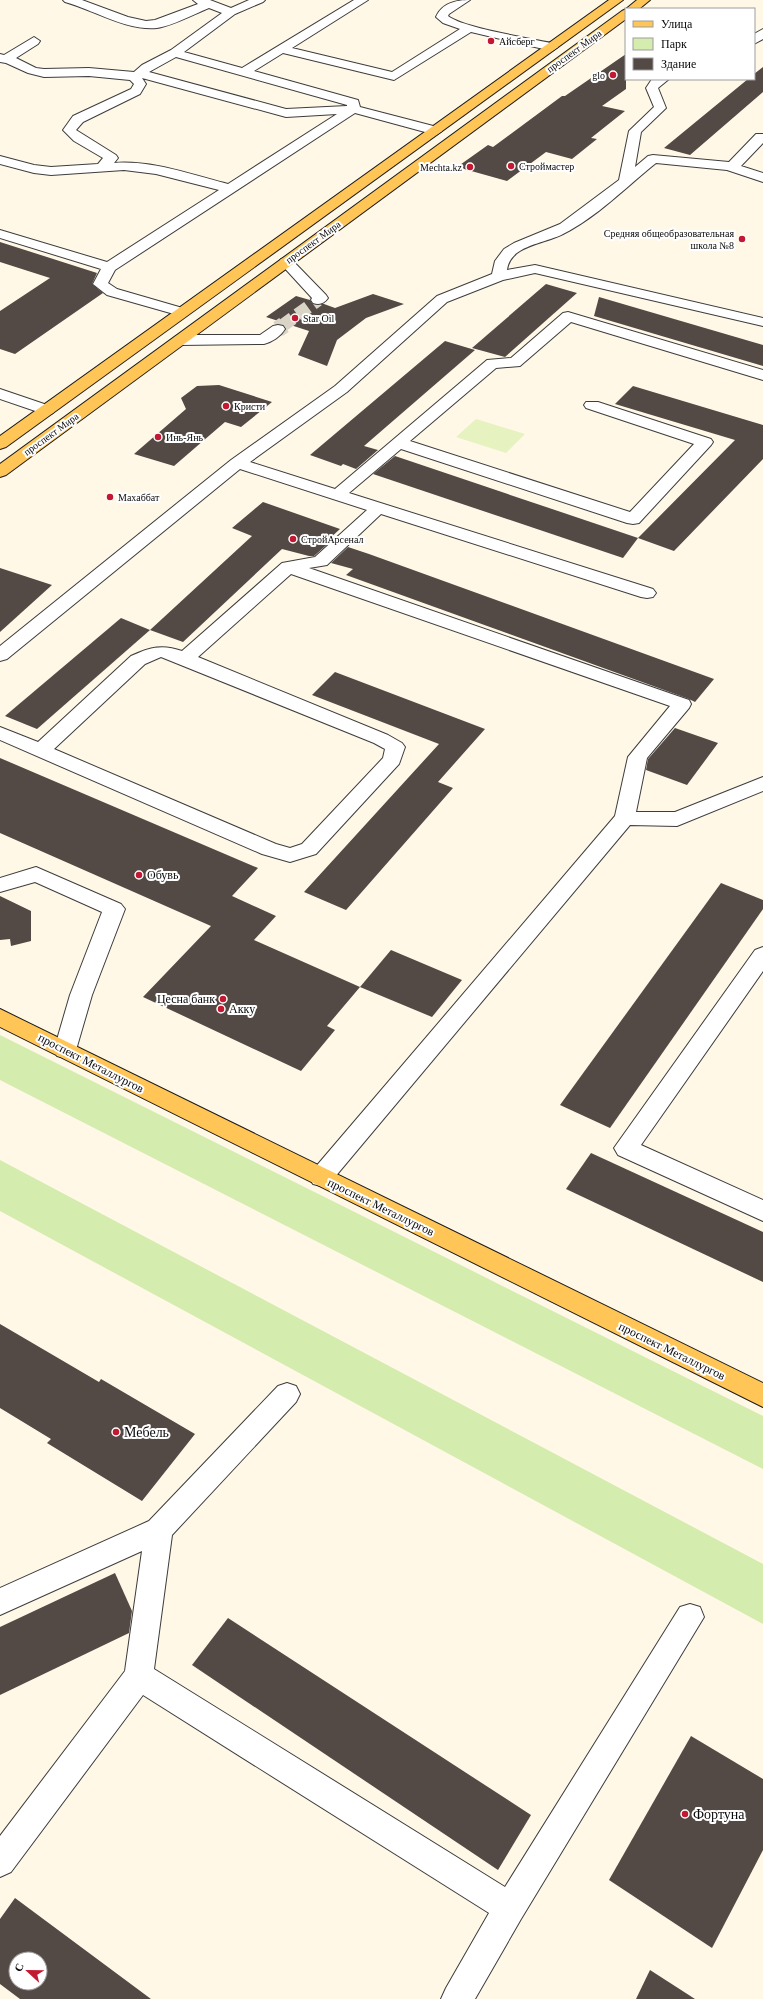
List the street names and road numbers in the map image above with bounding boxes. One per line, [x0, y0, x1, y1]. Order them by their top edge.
street label: проспект Мира [544, 27, 604, 75]
street label: проспект Мира [283, 218, 343, 266]
street label: проспект Мира [21, 410, 81, 458]
street label: проспект Металлургов [36, 1030, 146, 1096]
street label: проспект Металлургов [326, 1175, 437, 1239]
street label: проспект Металлургов [617, 1319, 728, 1383]

